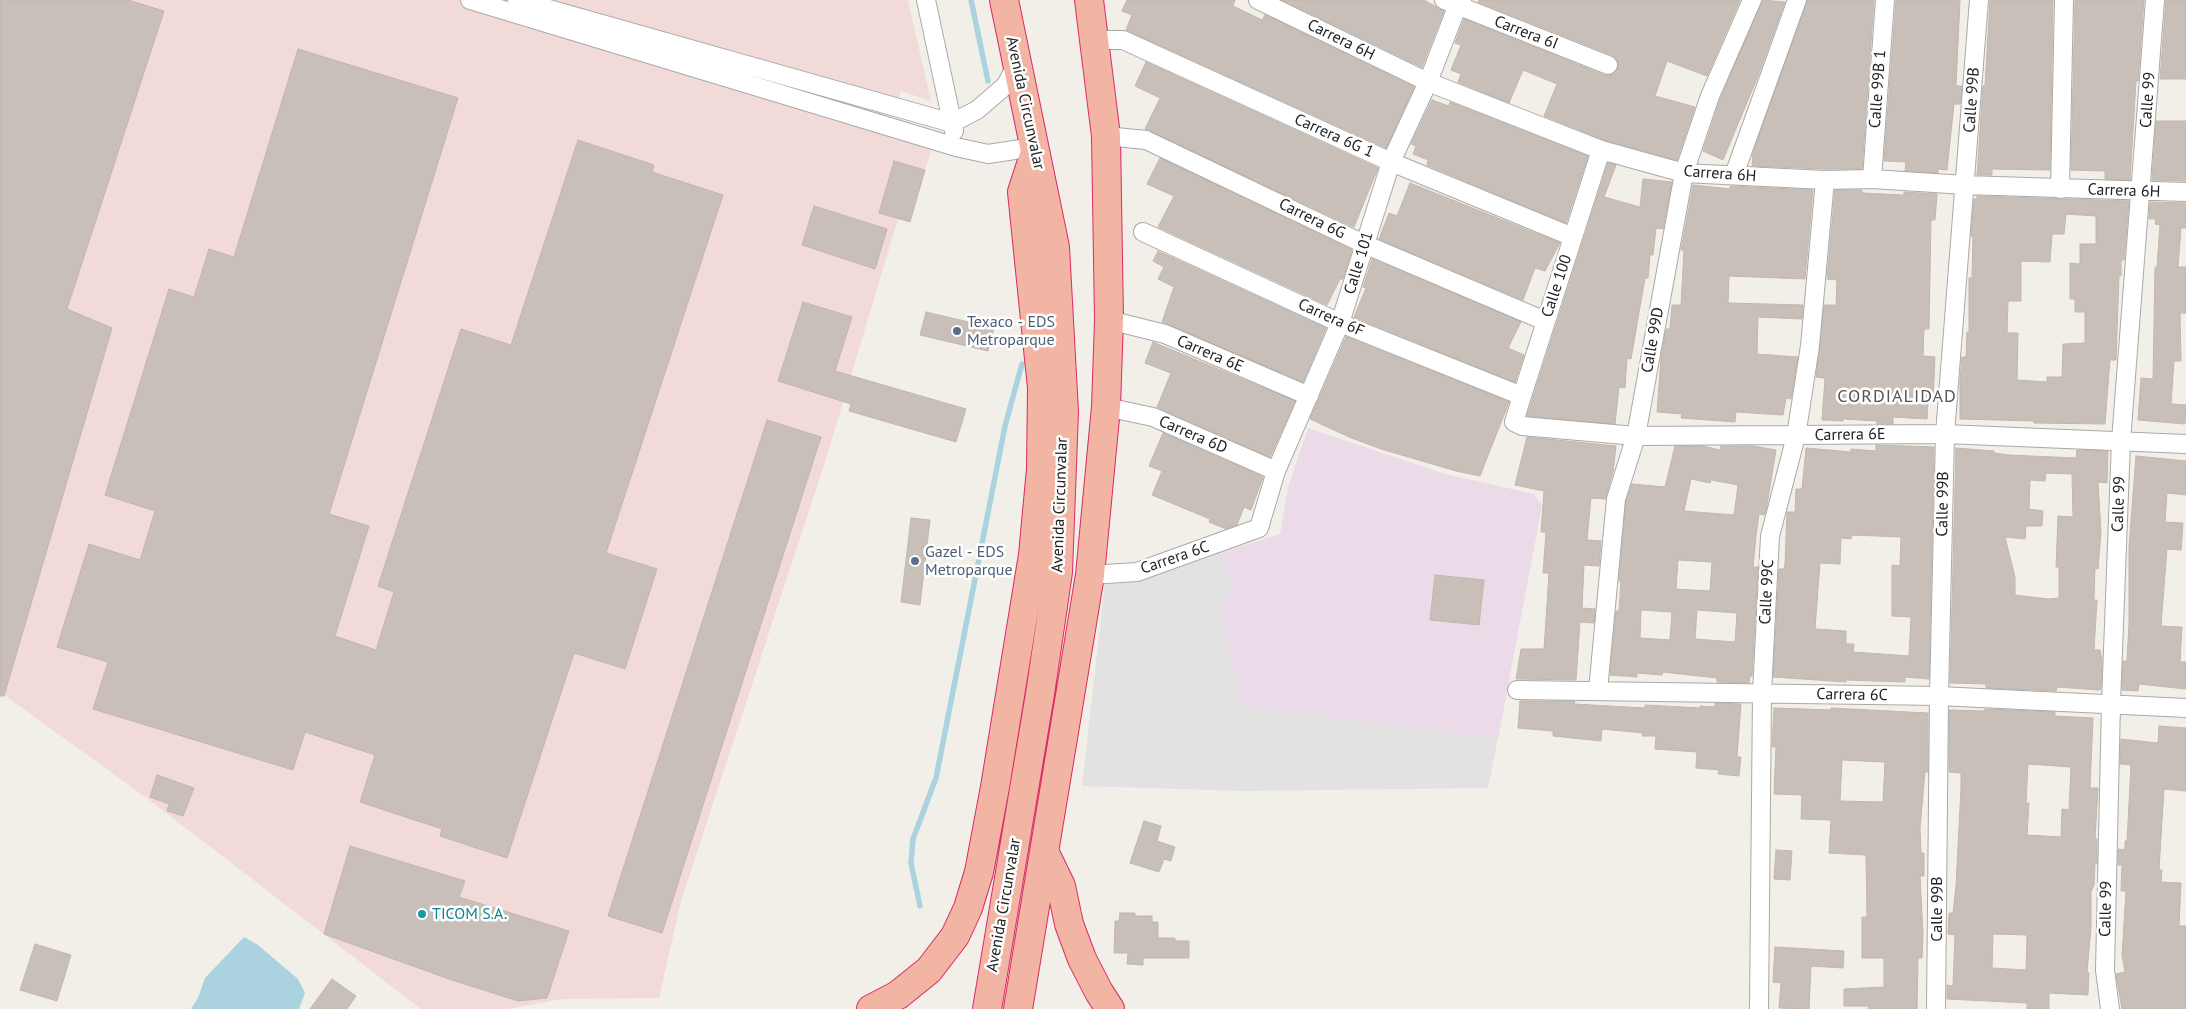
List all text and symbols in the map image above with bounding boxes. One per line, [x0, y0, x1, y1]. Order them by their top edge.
street label: Carrera 6I [1491, 12, 1561, 54]
street label: Carrera 6H [1304, 15, 1378, 65]
street label: Avenida Circunvalar [1002, 35, 1048, 171]
street label: Calle 99B 1 [1866, 49, 1890, 129]
street label: Calle 99B [1960, 67, 1984, 133]
street label: Calle 99 [2136, 71, 2160, 129]
street label: Carrera 6G 1 [1291, 110, 1377, 162]
street label: Carrera 6H [1683, 162, 1757, 186]
street label: Carrera 6H [2087, 180, 2161, 202]
street label: Carrera 6G [1275, 195, 1349, 243]
street label: Calle 101 [1340, 229, 1378, 297]
street label: Calle 100 [1538, 252, 1576, 320]
street label: Carrera 6F [1295, 295, 1367, 341]
street label: Calle 99D [1638, 306, 1668, 374]
place label: Texaco - EDS Metroparque [967, 312, 1055, 350]
marker: Texaco - EDS Metroparque [951, 325, 963, 337]
street label: Carrera 6E [1174, 331, 1246, 377]
district label: CORDIALIDAD [1836, 386, 1958, 408]
street label: Carrera 6D [1156, 412, 1230, 458]
street label: Carrera 6E [1814, 425, 1886, 445]
street label: Avenida Circunvalar [1048, 437, 1072, 573]
street label: Calle 99B [1933, 471, 1953, 537]
street label: Calle 99 [2108, 476, 2130, 532]
street label: Carrera 6C [1138, 537, 1212, 579]
place label: Gazel - EDS Metroparque [925, 542, 1013, 580]
marker: Gazel - EDS Metroparque [909, 555, 921, 567]
street label: Calle 99C [1756, 559, 1778, 625]
street label: Carrera 6C [1816, 685, 1888, 705]
street label: Avenida Circunvalar [983, 837, 1025, 973]
street label: Calle 99B [1927, 876, 1947, 942]
street label: Calle 99 [2096, 881, 2116, 937]
place label: TICOM S.A. [432, 904, 507, 924]
marker: TICOM S.A. [416, 908, 428, 920]

